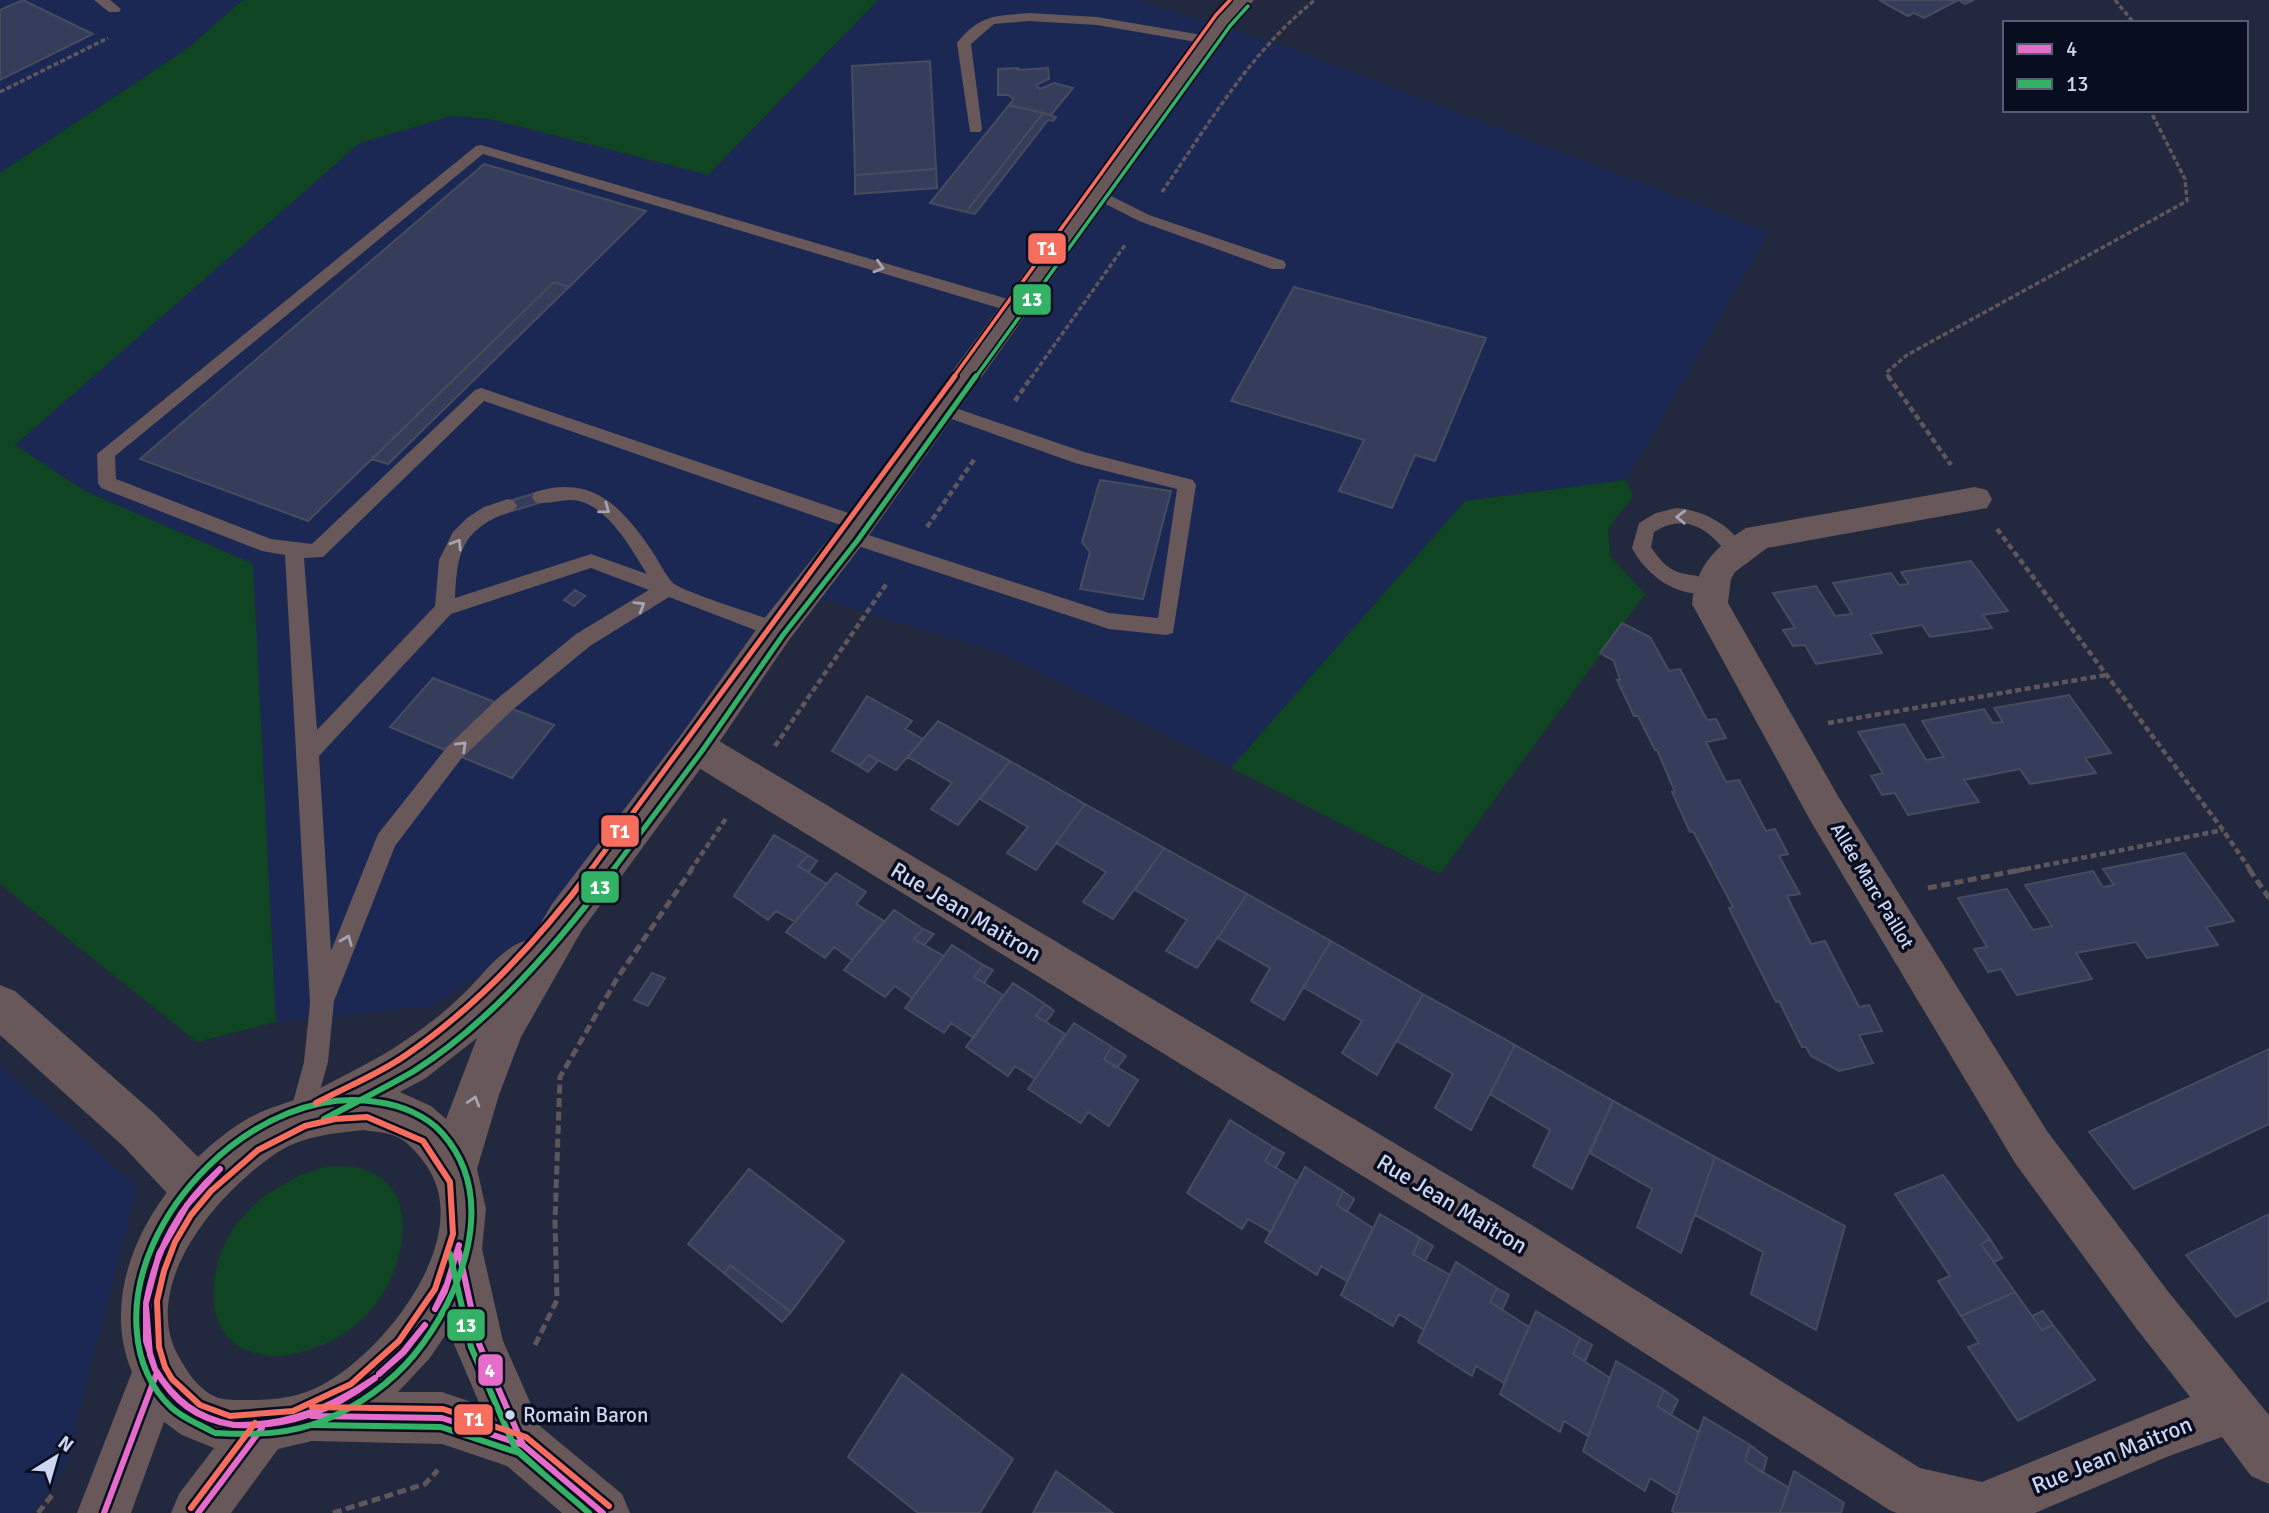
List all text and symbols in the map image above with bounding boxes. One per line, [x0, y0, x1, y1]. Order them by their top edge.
legend [2003, 21, 2248, 112]
text: 4 [2066, 36, 2077, 62]
text: 13 [2066, 71, 2089, 97]
line badge: T1 [1027, 232, 1067, 265]
text: T1 [1037, 237, 1057, 261]
one-way arrow [873, 259, 885, 274]
line badge: 13 [1012, 283, 1052, 316]
text: 13 [1022, 288, 1042, 312]
one-way arrow [597, 500, 609, 513]
one-way arrow [1675, 509, 1686, 525]
one-way arrow [448, 539, 461, 552]
one-way arrow [632, 601, 645, 614]
one-way arrow [453, 741, 466, 754]
line badge: T1 [600, 814, 640, 848]
street label: Allée Marc Paillot [1825, 819, 1919, 954]
text: T1 [610, 820, 630, 844]
street label: Rue Jean Maitron [885, 856, 1047, 968]
line badge: 13 [580, 870, 620, 904]
text: 13 [590, 876, 610, 900]
one-way arrow [338, 934, 352, 946]
one-way arrow [466, 1096, 480, 1108]
street label: Rue Jean Maitron [1371, 1148, 1533, 1260]
line badge: 13 [446, 1308, 486, 1342]
text: 13 [456, 1314, 476, 1338]
line badge: 4 [477, 1353, 504, 1387]
text: 4 [485, 1359, 495, 1383]
place label: Romain Baron [523, 1402, 649, 1428]
line badge: T1 [453, 1403, 494, 1436]
text: T1 [464, 1408, 484, 1432]
marker: Romain Baron [503, 1408, 517, 1422]
street label: Rue Jean Maitron [2028, 1410, 2196, 1500]
north arrow [21, 1422, 91, 1492]
text: N [53, 1431, 78, 1458]

